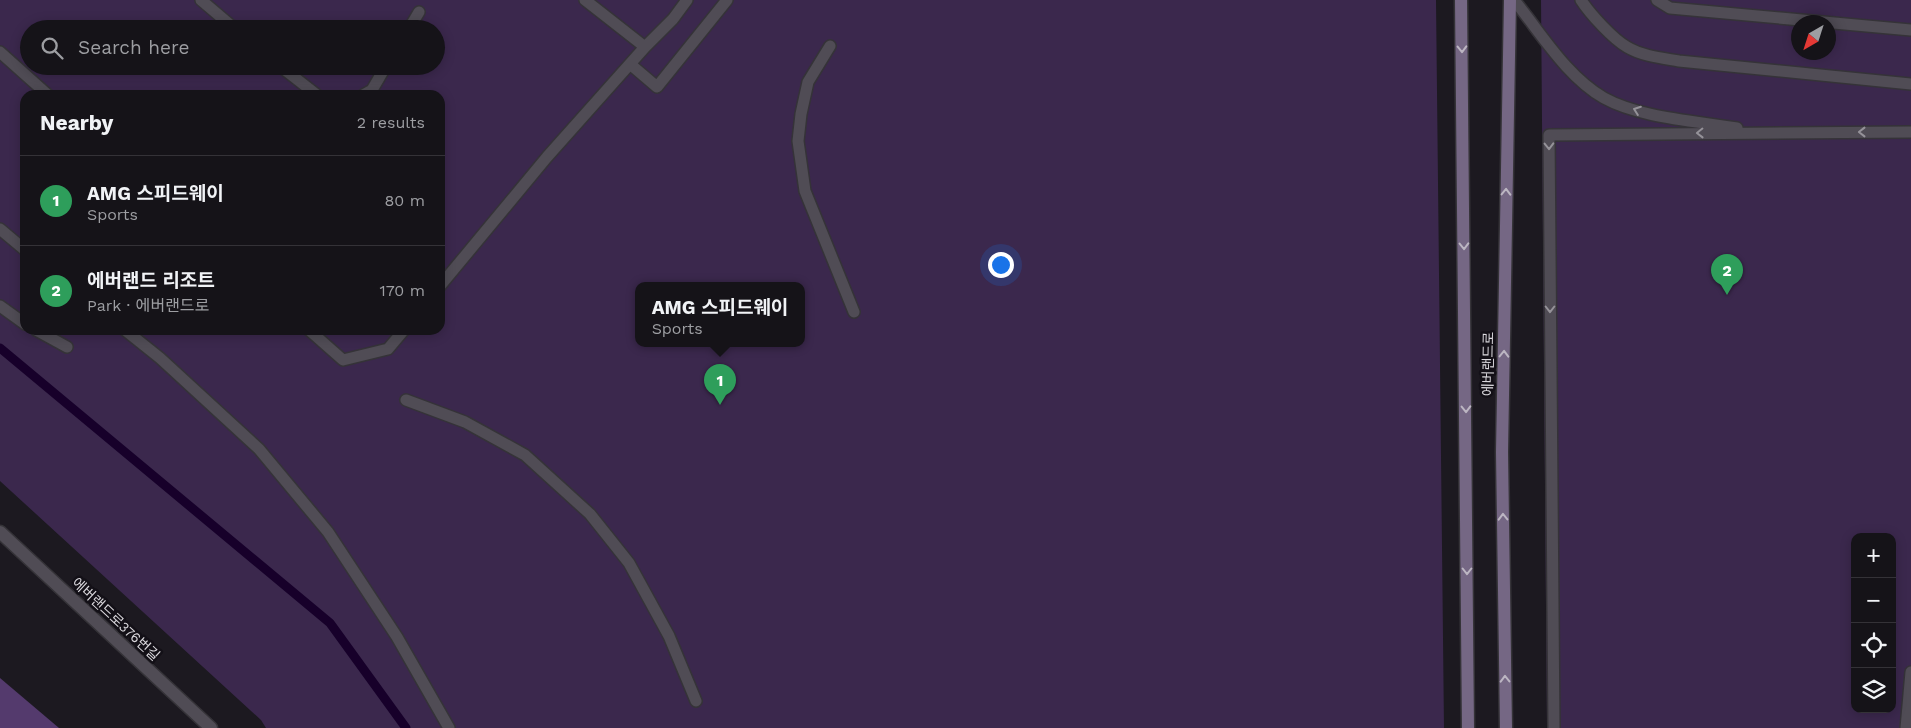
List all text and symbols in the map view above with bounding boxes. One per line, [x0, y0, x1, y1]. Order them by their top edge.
north arrow [1791, 15, 1836, 60]
search box [20, 20, 445, 75]
icon: search [38, 34, 66, 62]
text: Search here [78, 36, 189, 59]
one-way arrow [1456, 45, 1467, 53]
one-way arrow [1633, 106, 1642, 116]
text: Nearby [40, 110, 113, 135]
text: 2 results [357, 113, 425, 132]
one-way arrow [1858, 127, 1866, 137]
one-way arrow [1696, 128, 1704, 138]
one-way arrow [1544, 142, 1554, 150]
text: AMG 스피드웨이 [87, 182, 224, 205]
one-way arrow [1501, 188, 1512, 196]
text: 1 [53, 191, 59, 210]
text: 80 m [384, 191, 425, 210]
text: Sports [87, 205, 138, 224]
one-way arrow [1459, 242, 1469, 250]
your location [988, 252, 1014, 278]
pin: 2 [1711, 254, 1743, 295]
text: 에버랜드 리조트 [87, 269, 215, 292]
text: 2 [51, 281, 61, 300]
text: 170 m [379, 281, 425, 300]
popup [635, 282, 805, 347]
text: Park · 에버랜드로 [87, 296, 209, 315]
text: AMG 스피드웨이 [652, 296, 788, 319]
one-way arrow [1545, 305, 1555, 313]
text: Sports [652, 319, 703, 338]
street label: 에버랜드로 [1479, 332, 1497, 396]
one-way arrow [1498, 350, 1509, 358]
pin: 1 [704, 364, 736, 405]
one-way arrow [1461, 405, 1471, 413]
one-way arrow [1498, 513, 1508, 520]
map controls [1851, 533, 1896, 713]
button: + [1851, 533, 1896, 578]
one-way arrow [1462, 568, 1472, 575]
street label: 에버랜드로376번길 [69, 574, 163, 664]
button: − [1851, 578, 1896, 623]
button: locate [1851, 623, 1896, 668]
button: layers [1851, 668, 1896, 713]
one-way arrow [1500, 675, 1511, 683]

